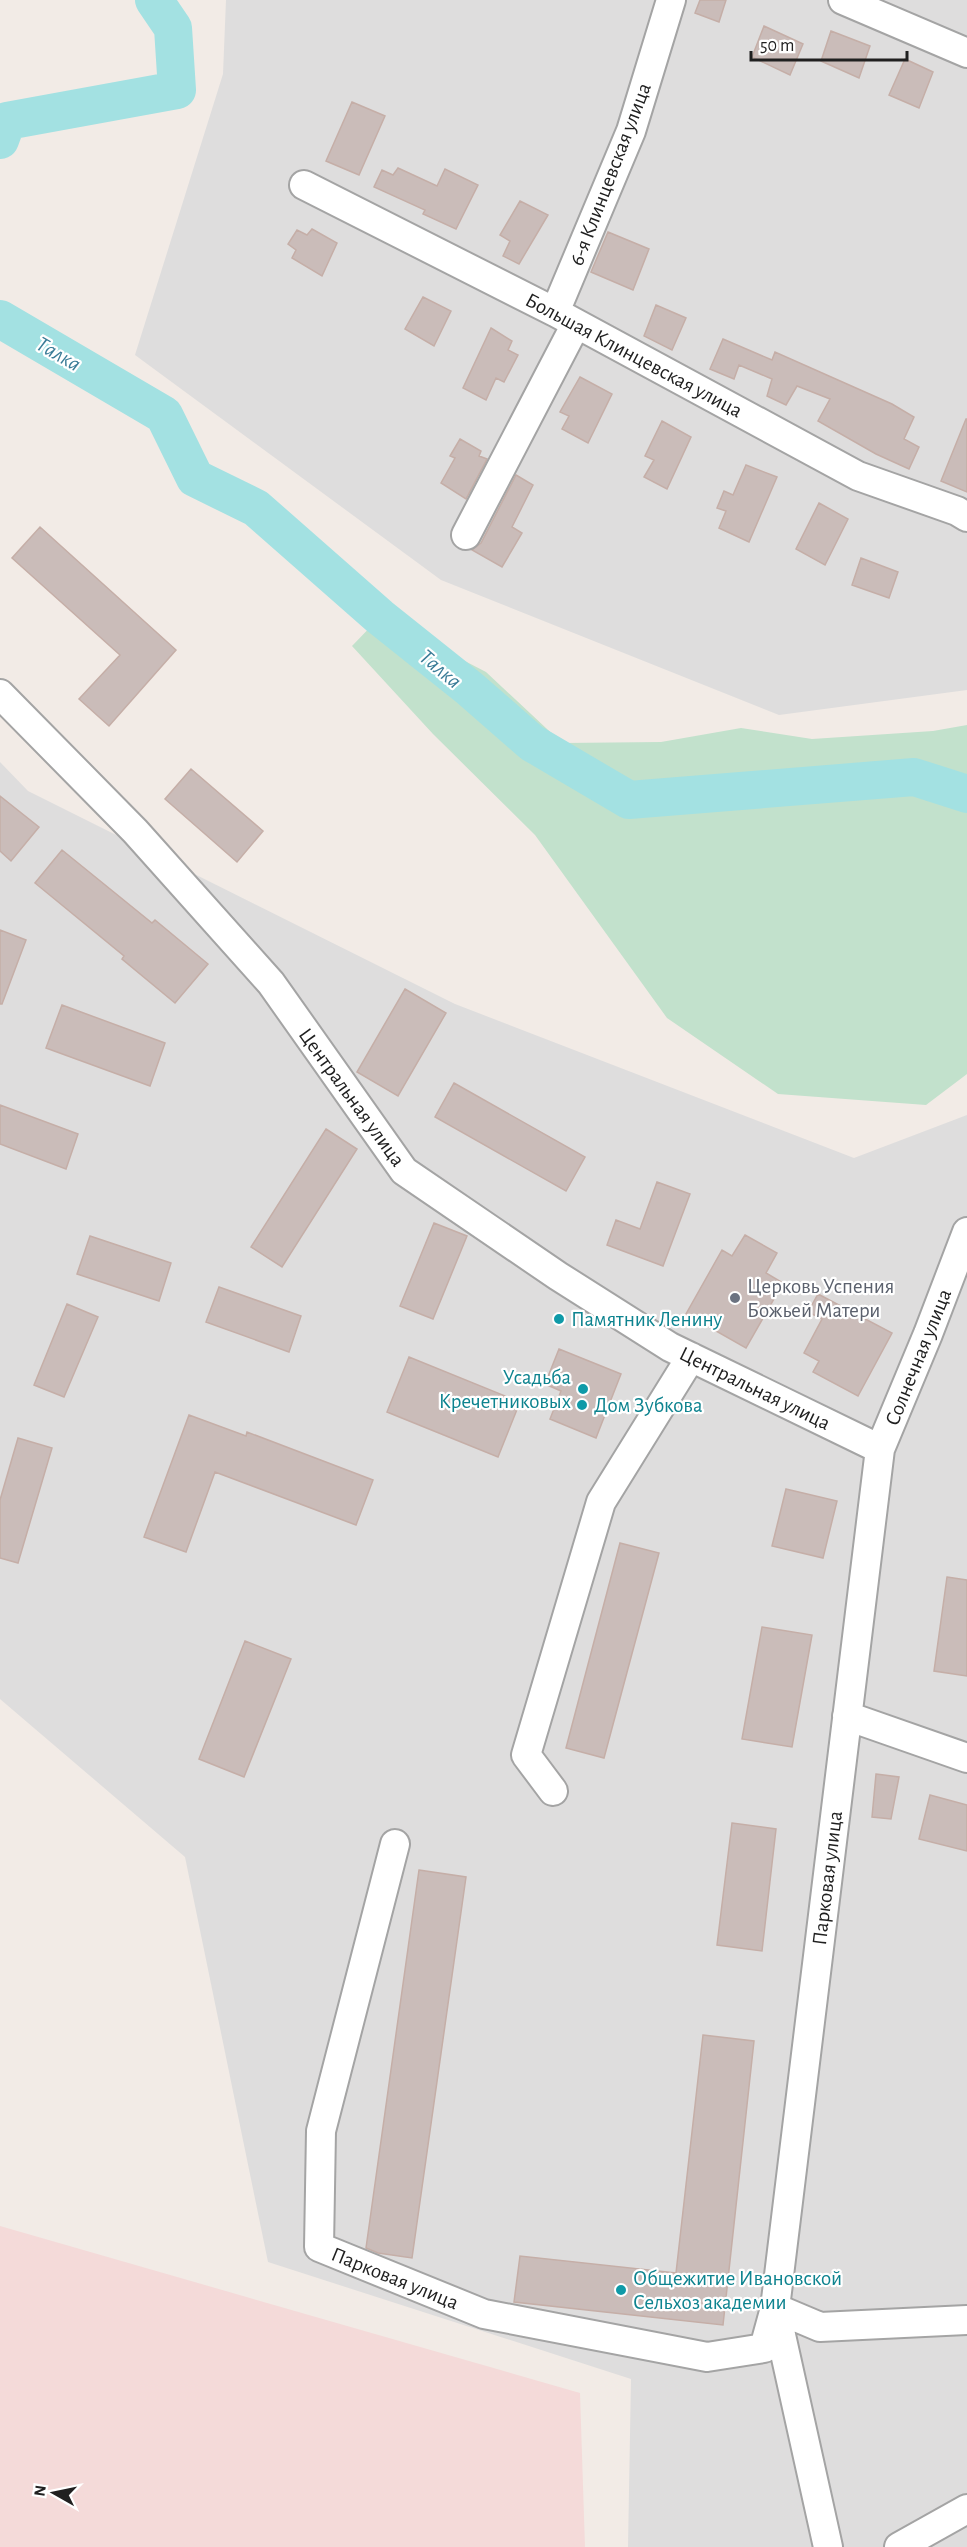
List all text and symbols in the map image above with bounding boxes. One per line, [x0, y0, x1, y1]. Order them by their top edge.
scale bar [751, 24, 907, 62]
text: 50 m [760, 37, 794, 55]
street label: 6-я Клинцевская улица [566, 79, 655, 268]
street label: Большая Клинцевская улица [522, 289, 746, 422]
water label: Талка [33, 333, 84, 375]
water label: Талка [415, 645, 466, 692]
street label: Центральная улица [295, 1024, 409, 1171]
place label: Церковь Успения Божьей Матери [747, 1276, 894, 1321]
street label: Солнечная улица [882, 1286, 956, 1428]
marker: Церковь Успения Божьей Матери [728, 1291, 742, 1305]
place label: Памятник Ленину [571, 1309, 722, 1330]
marker: Памятник Ленину [552, 1312, 566, 1326]
street label: Центральная улица [676, 1343, 834, 1434]
place label: Усадьба Кречетниковых [439, 1367, 571, 1412]
marker: Усадьба Кречетниковых [576, 1382, 590, 1396]
place label: Дом Зубкова [594, 1395, 703, 1416]
marker: Дом Зубкова [575, 1398, 589, 1412]
street label: Парковая улица [809, 1809, 846, 1946]
street label: Парковая улица [328, 2243, 462, 2314]
place label: Общежитие Ивановской Сельхоз академии [633, 2268, 842, 2313]
marker: Общежитие Ивановской Сельхоз академии [614, 2283, 628, 2297]
north arrow [24, 2463, 84, 2523]
text: N [31, 2484, 49, 2498]

